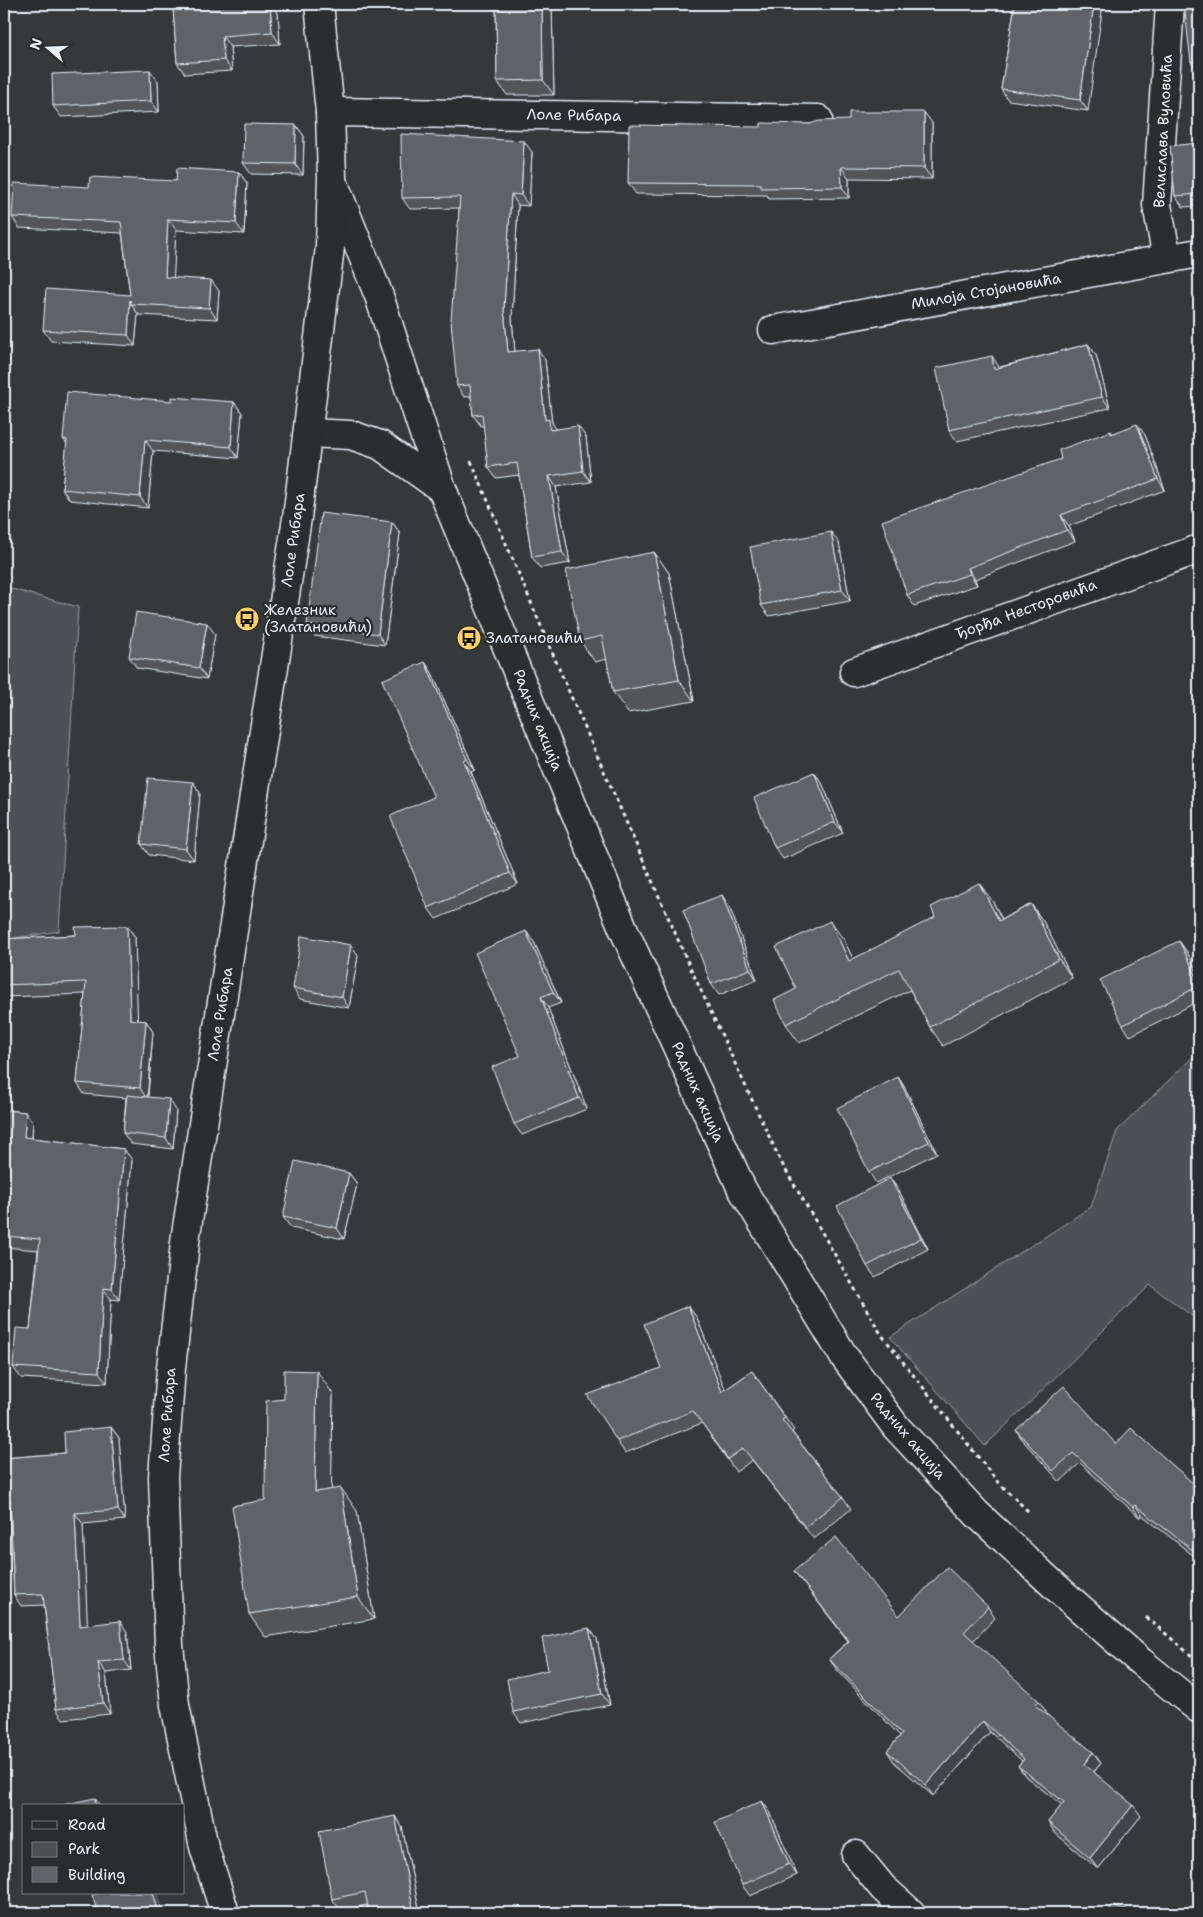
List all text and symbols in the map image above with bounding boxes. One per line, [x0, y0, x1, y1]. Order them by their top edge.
north arrow [22, 22, 72, 72]
text: N [25, 36, 46, 52]
street label: Велислава Вуловића [1149, 53, 1177, 208]
street label: Лоле Рибара [526, 104, 622, 126]
street label: Милоја Стојановића [909, 268, 1063, 314]
street label: Лоле Рибара [277, 491, 310, 588]
street label: Ђорђа Несторовића [953, 574, 1100, 644]
place label: Железник (Златановићи) [264, 600, 372, 637]
bus stop icon: Железник (Златановићи) [234, 606, 260, 632]
bus stop icon: Златановићи [456, 625, 482, 651]
place label: Златановићи [486, 628, 583, 648]
street label: Радних акција [509, 666, 568, 774]
street label: Лоле Рибара [203, 965, 237, 1062]
street label: Радних акција [667, 1039, 729, 1146]
street label: Лоле Рибара [154, 1366, 180, 1463]
street label: Радних акција [866, 1388, 951, 1484]
legend [22, 1804, 185, 1894]
text: Road [68, 1815, 106, 1835]
text: Park [68, 1839, 100, 1859]
text: Building [68, 1865, 125, 1885]

